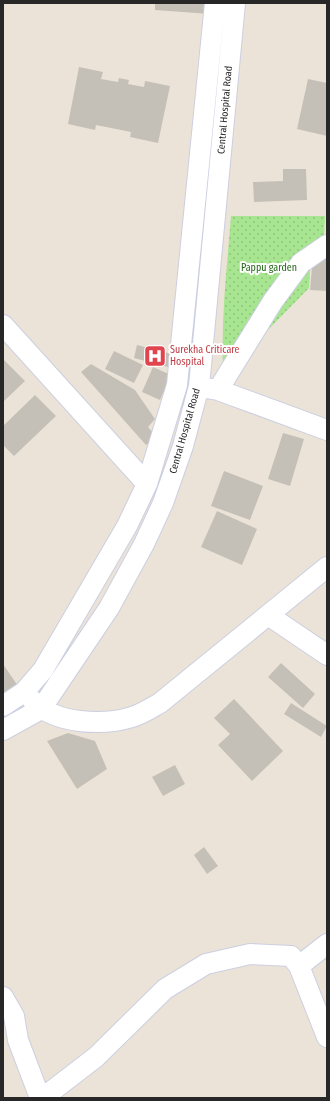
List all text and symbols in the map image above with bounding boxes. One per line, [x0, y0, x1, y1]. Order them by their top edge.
street label: Central Hospital Road [215, 65, 235, 155]
park label: Pappu garden [241, 262, 297, 274]
hospital icon: Surekha Criticare Hospital [142, 343, 168, 369]
place label: Surekha Criticare Hospital [170, 344, 240, 368]
street label: Central Hospital Road [167, 387, 203, 475]

